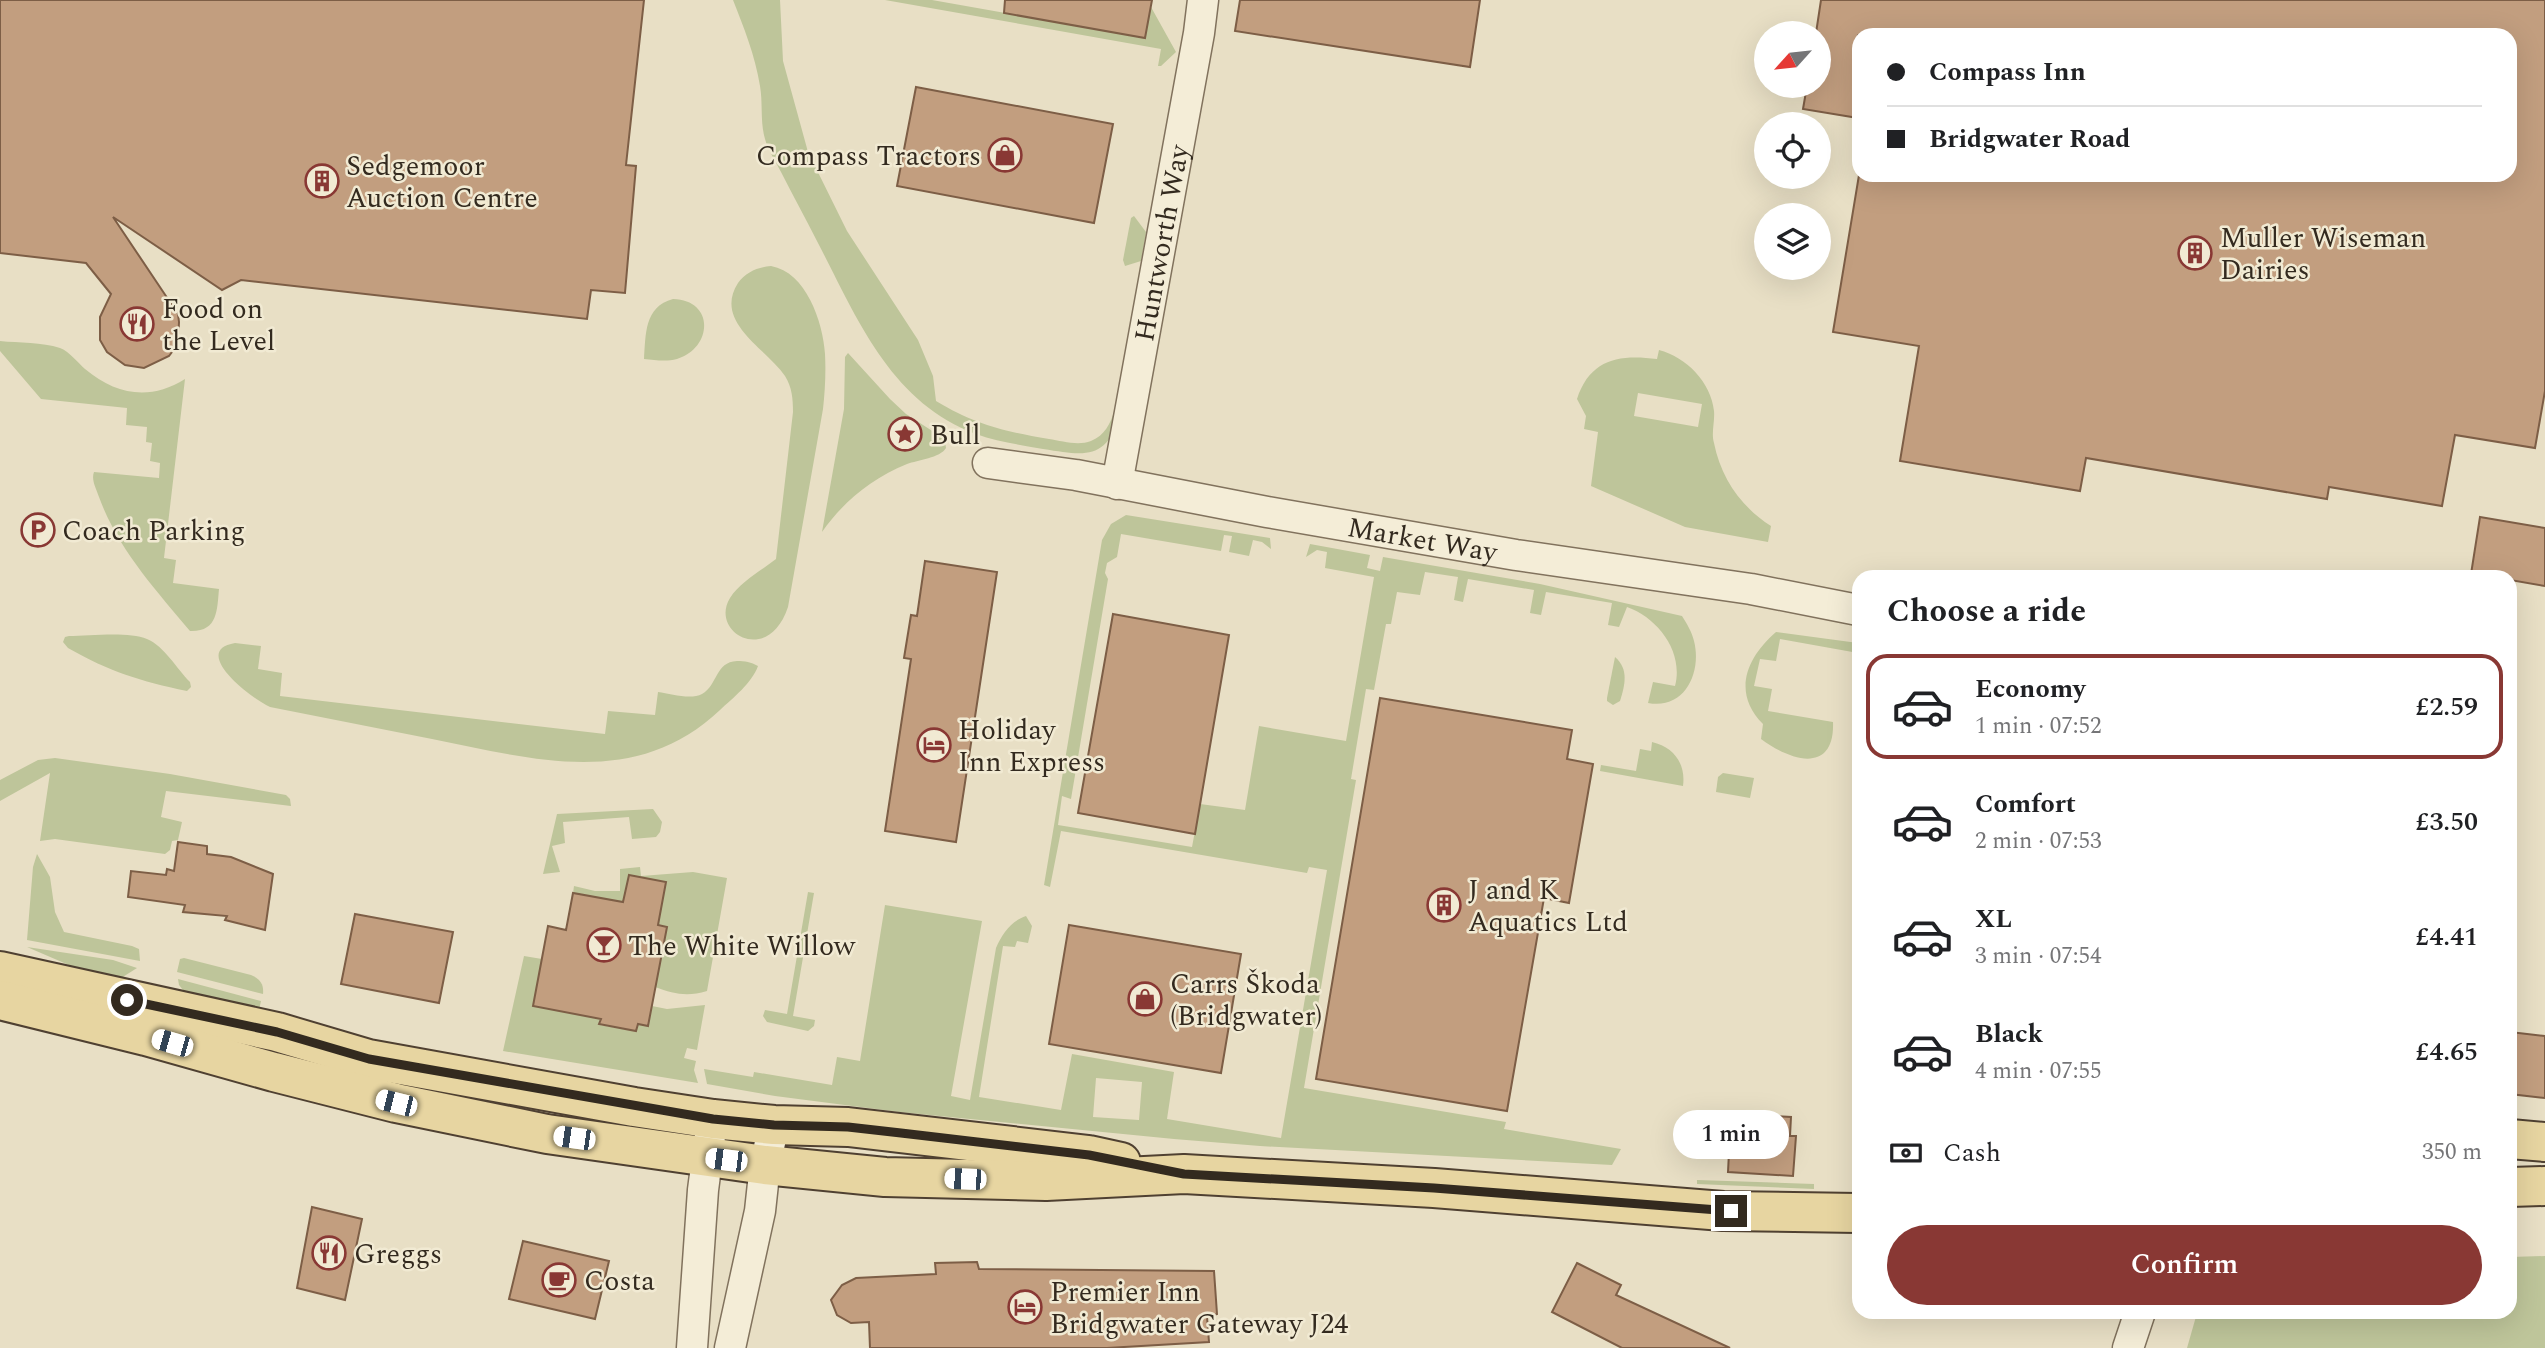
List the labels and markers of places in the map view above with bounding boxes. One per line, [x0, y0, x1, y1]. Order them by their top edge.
place label: Compass Tractors [756, 135, 981, 178]
shop icon: Compass Tractors [986, 136, 1024, 174]
place label: Sedgemoor Auction Centre [346, 145, 538, 220]
building icon: Sedgemoor Auction Centre [303, 162, 341, 200]
place label: Muller Wiseman Dairies [2220, 217, 2426, 292]
building icon: Muller Wiseman Dairies [2176, 234, 2214, 272]
place label: Food on the Level [162, 288, 275, 363]
restaurant icon: Food on the Level [118, 305, 156, 343]
place label: Bull [930, 414, 981, 457]
place icon: Bull [886, 415, 924, 453]
place label: Coach Parking [62, 510, 245, 553]
parking icon: Coach Parking [19, 511, 57, 549]
place label: Holiday Inn Express [958, 709, 1105, 784]
hotel icon: Holiday Inn Express [915, 726, 953, 764]
place label: J and K Aquatics Ltd [1468, 869, 1628, 944]
building icon: J and K Aquatics Ltd [1425, 886, 1463, 924]
place label: The White Willow [628, 925, 856, 968]
bar icon: The White Willow [585, 926, 623, 964]
place label: Carrs Škoda (Bridgwater) [1170, 963, 1322, 1038]
shop icon: Carrs Škoda (Bridgwater) [1126, 980, 1164, 1018]
place label: Greggs [354, 1233, 442, 1276]
restaurant icon: Greggs [310, 1234, 348, 1272]
place label: Costa [584, 1260, 655, 1303]
cafe icon: Costa [540, 1261, 578, 1299]
place label: Premier Inn Bridgwater Gateway J24 [1050, 1271, 1348, 1346]
hotel icon: Premier Inn Bridgwater Gateway J24 [1006, 1288, 1044, 1326]

